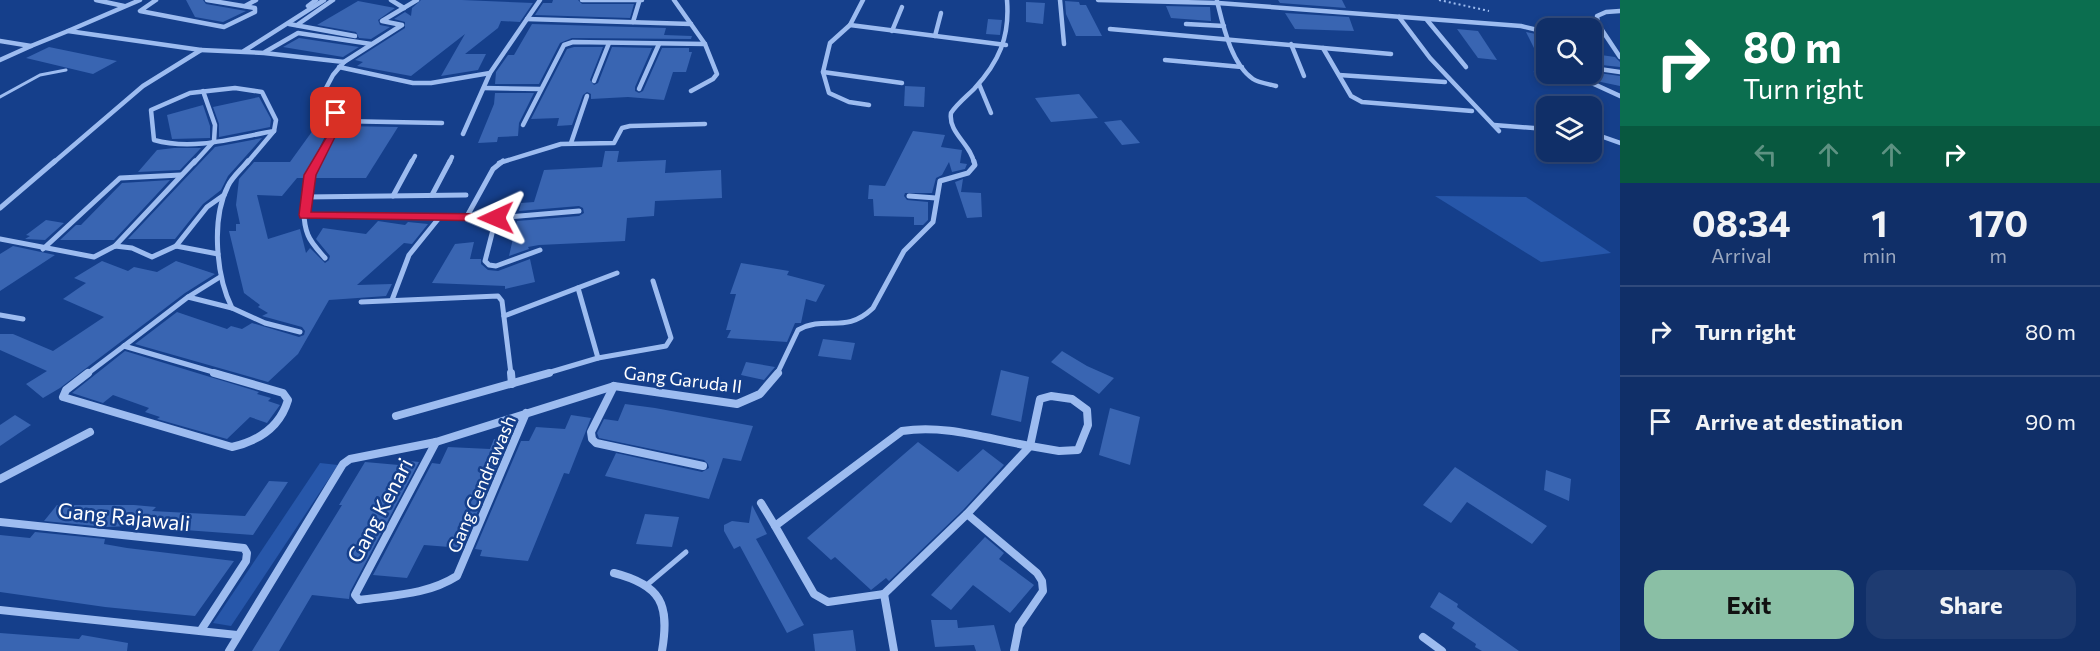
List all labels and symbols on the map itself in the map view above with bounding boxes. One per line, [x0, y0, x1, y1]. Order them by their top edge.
pin [310, 87, 361, 138]
position arrow [464, 186, 528, 250]
street label: Gang Garuda II [622, 361, 744, 397]
street label: Gang Cendrawash [442, 412, 520, 556]
street label: Gang Kenari [341, 453, 417, 567]
street label: Gang Rajawali [56, 497, 192, 535]

